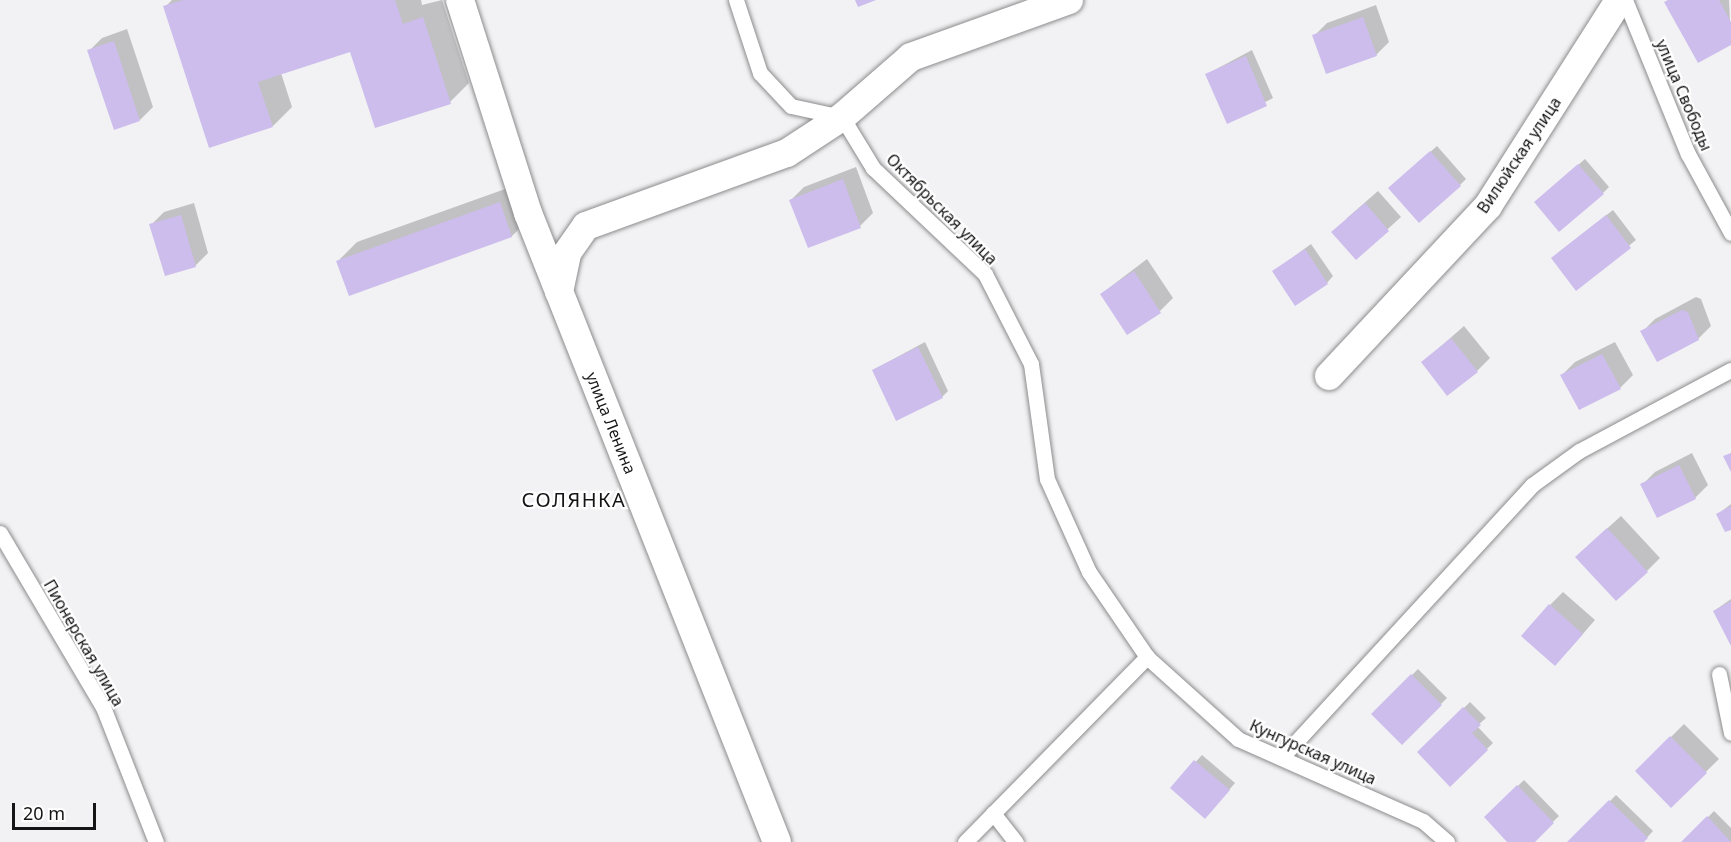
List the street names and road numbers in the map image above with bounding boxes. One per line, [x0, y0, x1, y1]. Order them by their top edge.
street label: улица Свободы [1652, 36, 1716, 154]
street label: Вилюйская улица [1473, 93, 1565, 217]
street label: Октябрьская улица [883, 150, 1001, 268]
street label: улица Ленина [582, 369, 640, 477]
street label: Пионерская улица [40, 576, 128, 710]
street label: Кунгурская улица [1247, 715, 1379, 789]

